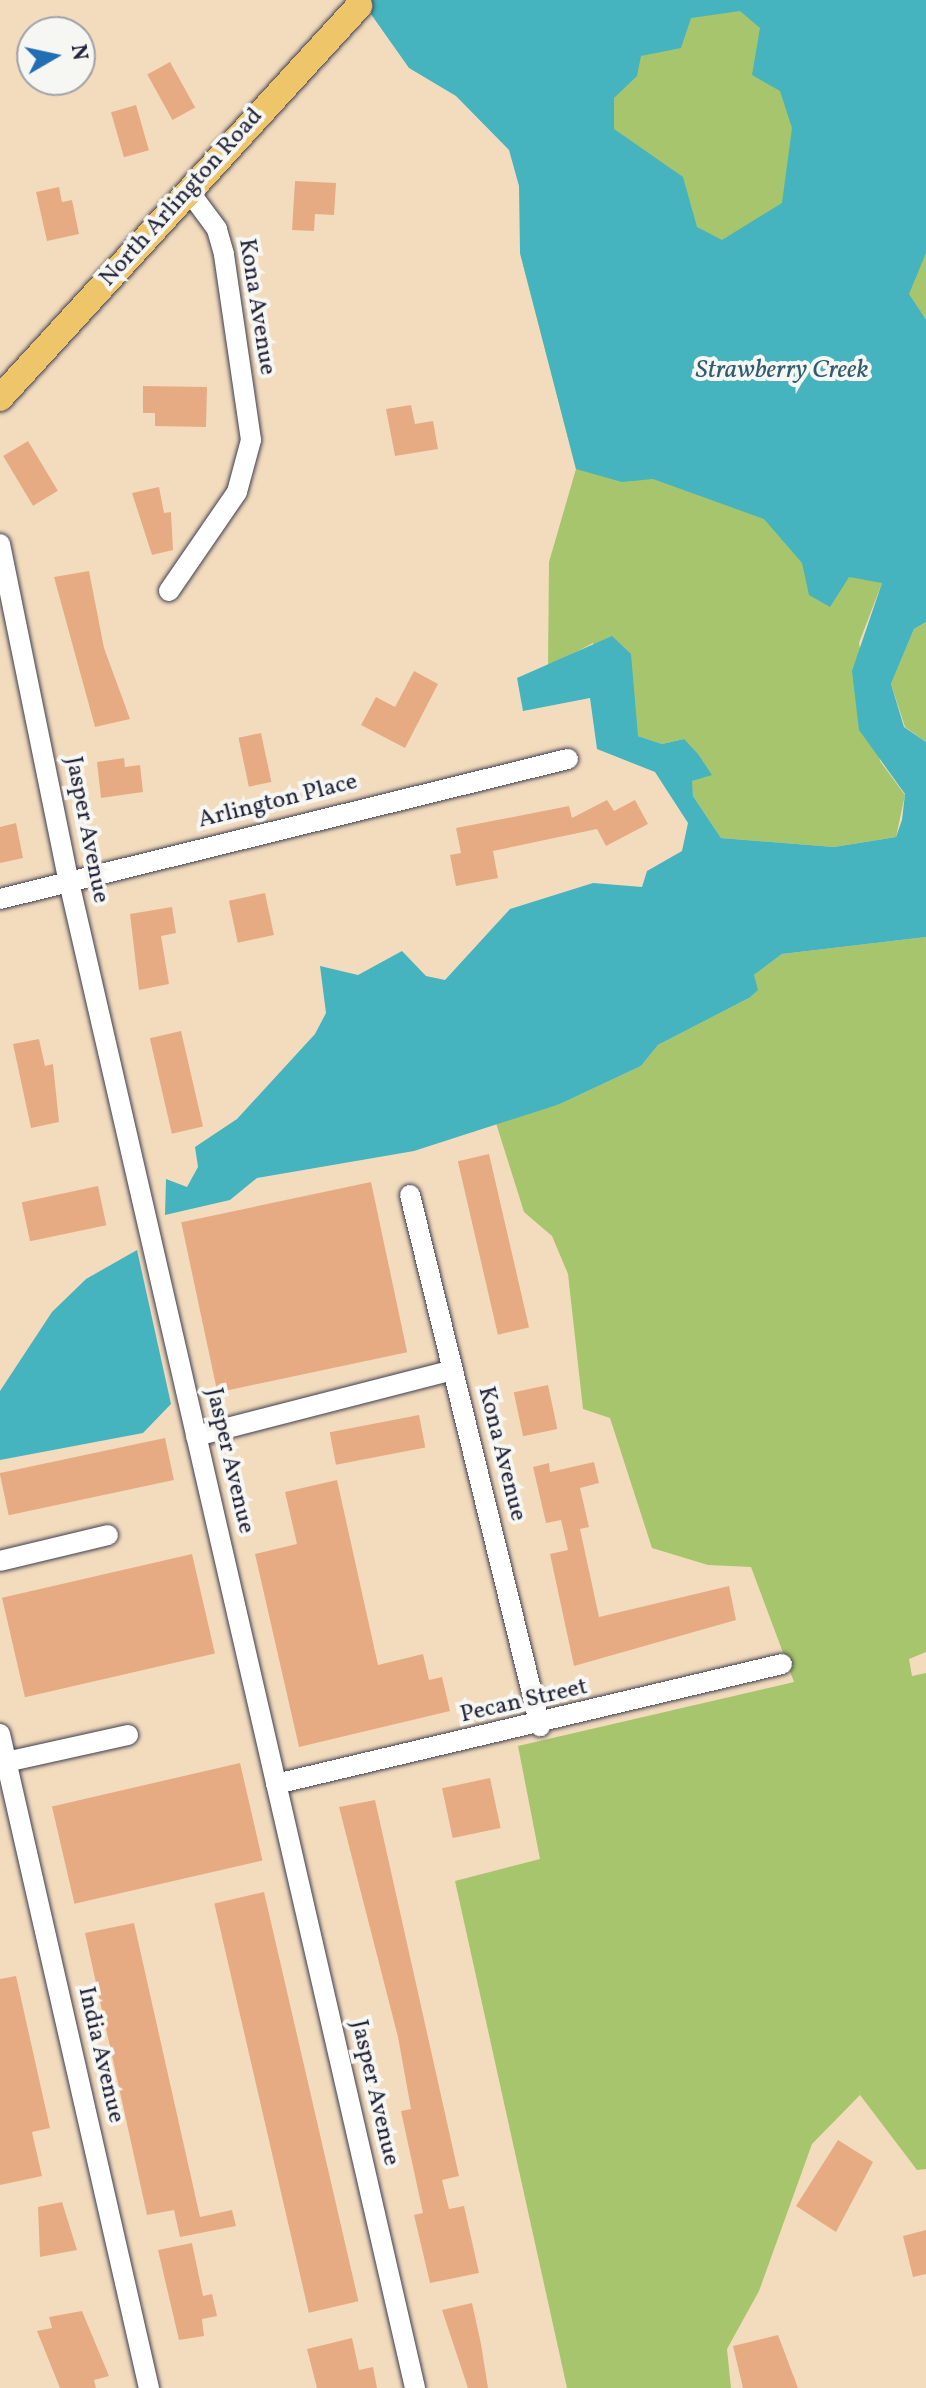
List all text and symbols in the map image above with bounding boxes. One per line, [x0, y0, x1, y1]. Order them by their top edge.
north arrow [16, 16, 96, 96]
text: N [62, 42, 95, 63]
street label: North Arlington Road [94, 103, 270, 293]
street label: Kona Avenue [231, 237, 281, 377]
water label: Strawberry Creek [695, 355, 869, 387]
street label: Jasper Avenue [58, 754, 114, 906]
street label: Arlington Place [195, 768, 361, 836]
street label: Kona Avenue [470, 1384, 532, 1524]
street label: Jasper Avenue [198, 1385, 260, 1537]
street label: Pecan Street [458, 1673, 590, 1731]
street label: India Avenue [70, 1984, 130, 2126]
street label: Jasper Avenue [343, 2017, 405, 2169]

